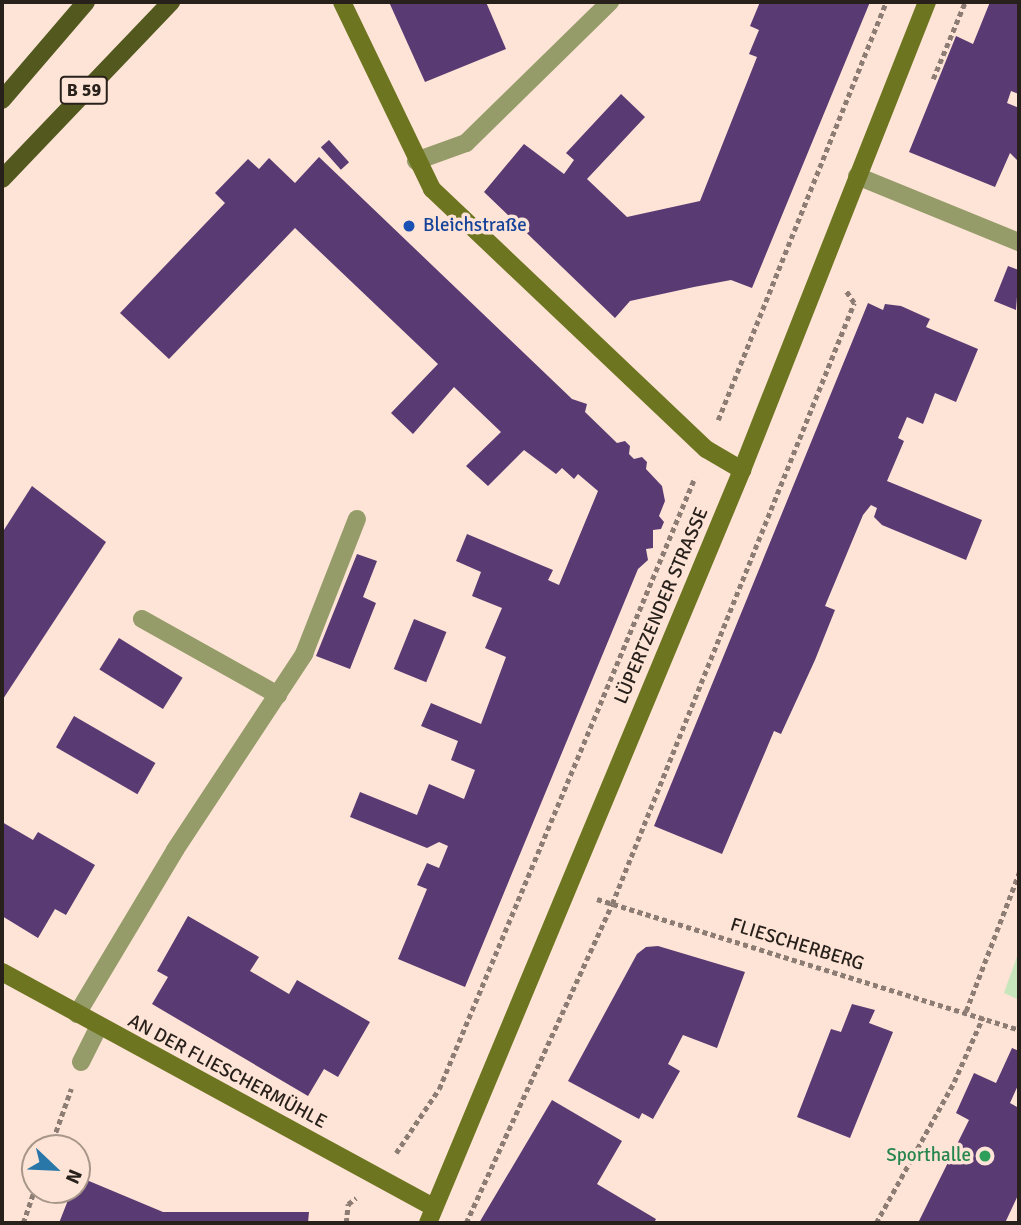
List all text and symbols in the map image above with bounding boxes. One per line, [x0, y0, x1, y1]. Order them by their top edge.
road number: B 59 [60, 76, 108, 104]
place label: Bleichstraße [423, 215, 527, 237]
marker: Bleichstraße [401, 218, 417, 234]
street label: LÜPERTZENDER STRASSE [610, 504, 714, 708]
street label: FLIESCHERBERG [727, 914, 867, 976]
street label: AN DER FLIESCHERMÜHLE [124, 1010, 330, 1134]
north arrow [21, 1134, 91, 1204]
place label: Sporthalle [886, 1145, 971, 1167]
marker: Sporthalle [977, 1148, 993, 1164]
text: N [60, 1166, 87, 1187]

